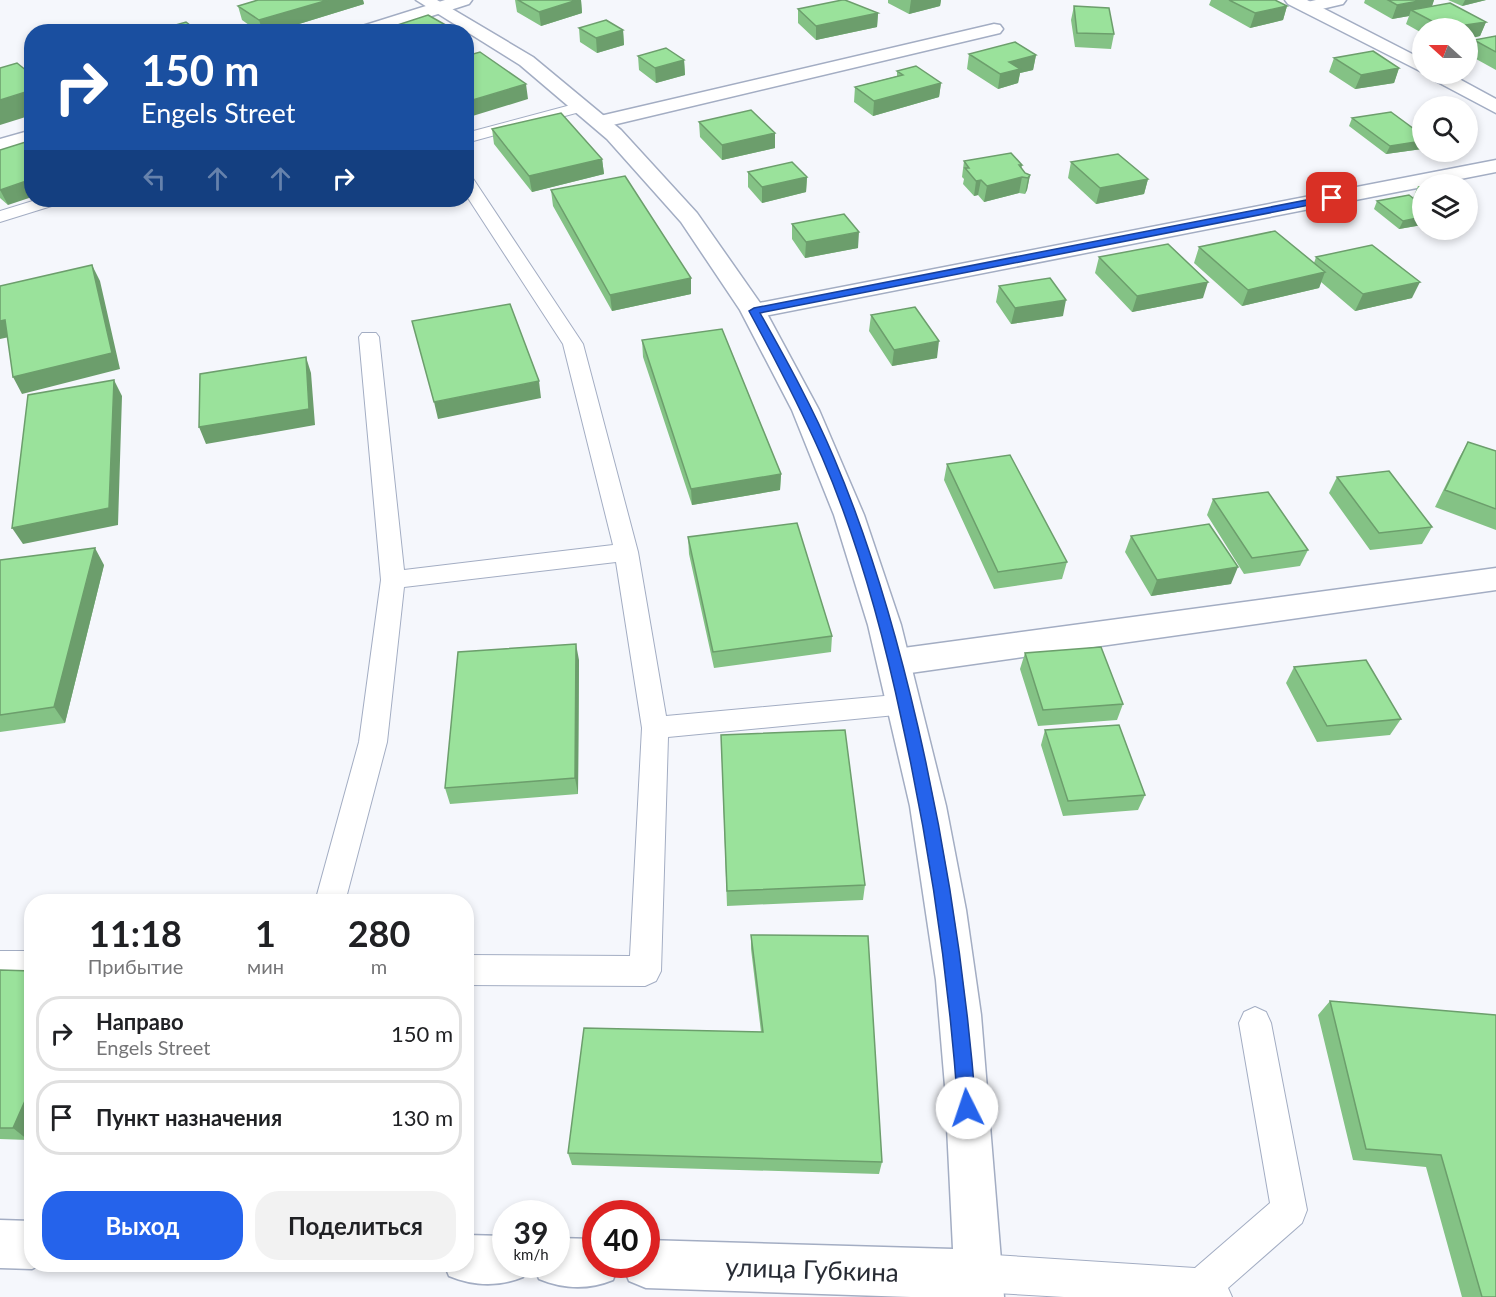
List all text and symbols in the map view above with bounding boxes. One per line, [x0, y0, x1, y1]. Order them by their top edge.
north arrow [1412, 18, 1478, 84]
map controls [1412, 18, 1478, 240]
text: 150 m [141, 45, 259, 95]
icon: right [42, 48, 120, 126]
text: Engels Street [141, 96, 295, 129]
button: search [1412, 96, 1478, 162]
icon: left [138, 162, 171, 195]
icon: ahead [201, 162, 234, 195]
icon: ahead [264, 162, 297, 195]
icon: right [327, 162, 360, 195]
pin [1306, 172, 1357, 223]
button: layers [1412, 174, 1478, 240]
icon: arrive [1315, 181, 1348, 214]
text: 11:18 [89, 911, 182, 955]
text: 1 [255, 911, 276, 955]
text: 280 [348, 911, 410, 955]
text: Прибытие [88, 954, 183, 978]
text: мин [247, 954, 284, 978]
text: m [371, 954, 387, 978]
text: Направо [96, 1008, 184, 1035]
icon: right [45, 1017, 78, 1050]
text: 150 m [391, 1020, 453, 1047]
text: Engels Street [96, 1035, 210, 1059]
position arrow [935, 1076, 999, 1140]
icon: arrive [45, 1101, 78, 1134]
text: Пункт назначения [96, 1104, 282, 1131]
text: 130 m [391, 1104, 453, 1131]
button: Выход [42, 1191, 243, 1260]
button: Поделиться [255, 1191, 456, 1260]
speed limit sign: 40 [582, 1200, 660, 1278]
text: 39 [514, 1214, 548, 1250]
text: km/h [513, 1245, 549, 1263]
street label: улица Губкина [725, 1250, 899, 1288]

